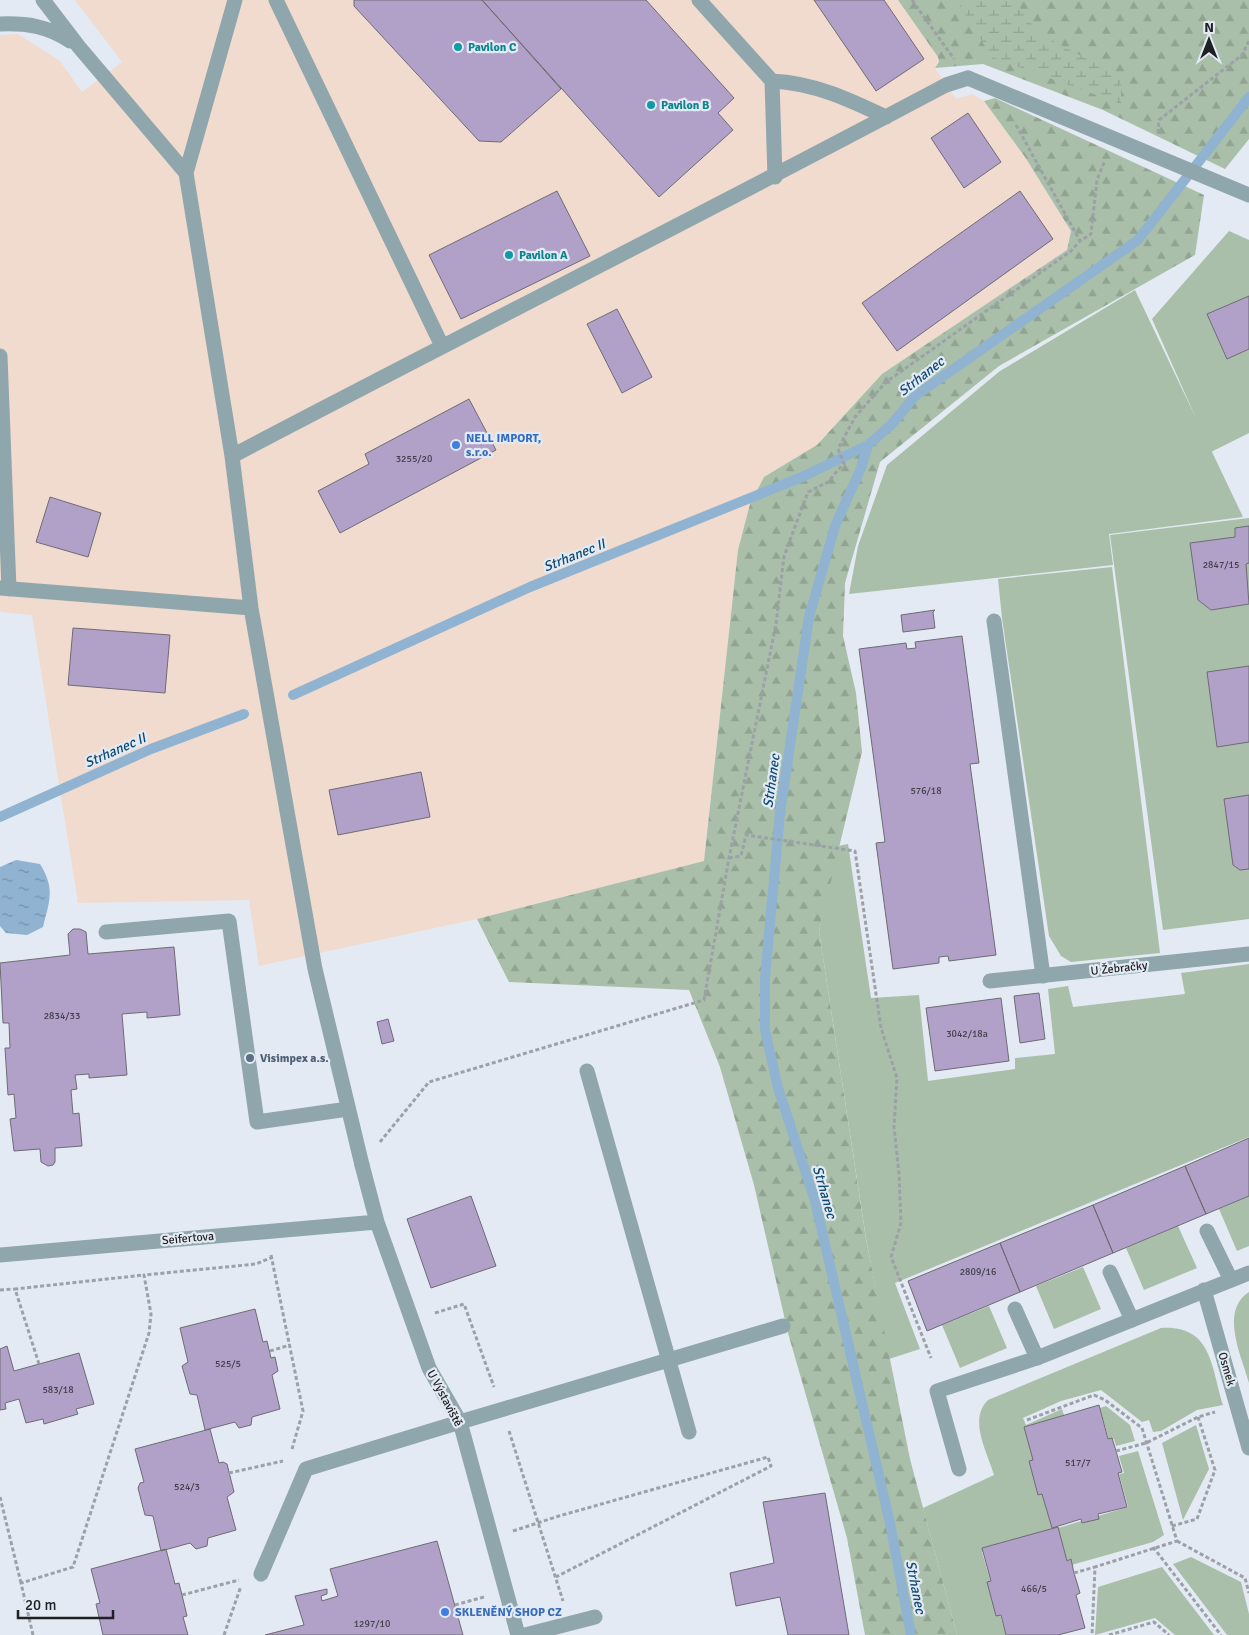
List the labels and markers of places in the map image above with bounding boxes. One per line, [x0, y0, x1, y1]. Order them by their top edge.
place label: Pavilon C [468, 40, 517, 55]
marker: Pavilon C [452, 41, 464, 53]
place label: Pavilon B [661, 98, 709, 113]
marker: Pavilon B [645, 99, 657, 111]
place label: Pavilon A [519, 248, 568, 263]
marker: Pavilon A [503, 249, 515, 261]
place label: NELL IMPORT, s.r.o. [466, 431, 541, 460]
marker: NELL IMPORT, s.r.o. [450, 439, 462, 451]
place label: Visimpex a.s. [260, 1051, 329, 1066]
marker: Visimpex a.s. [244, 1052, 256, 1064]
place label: SKLENĚNÝ SHOP CZ [455, 1605, 562, 1620]
marker: SKLENĚNÝ SHOP CZ [439, 1606, 451, 1618]

